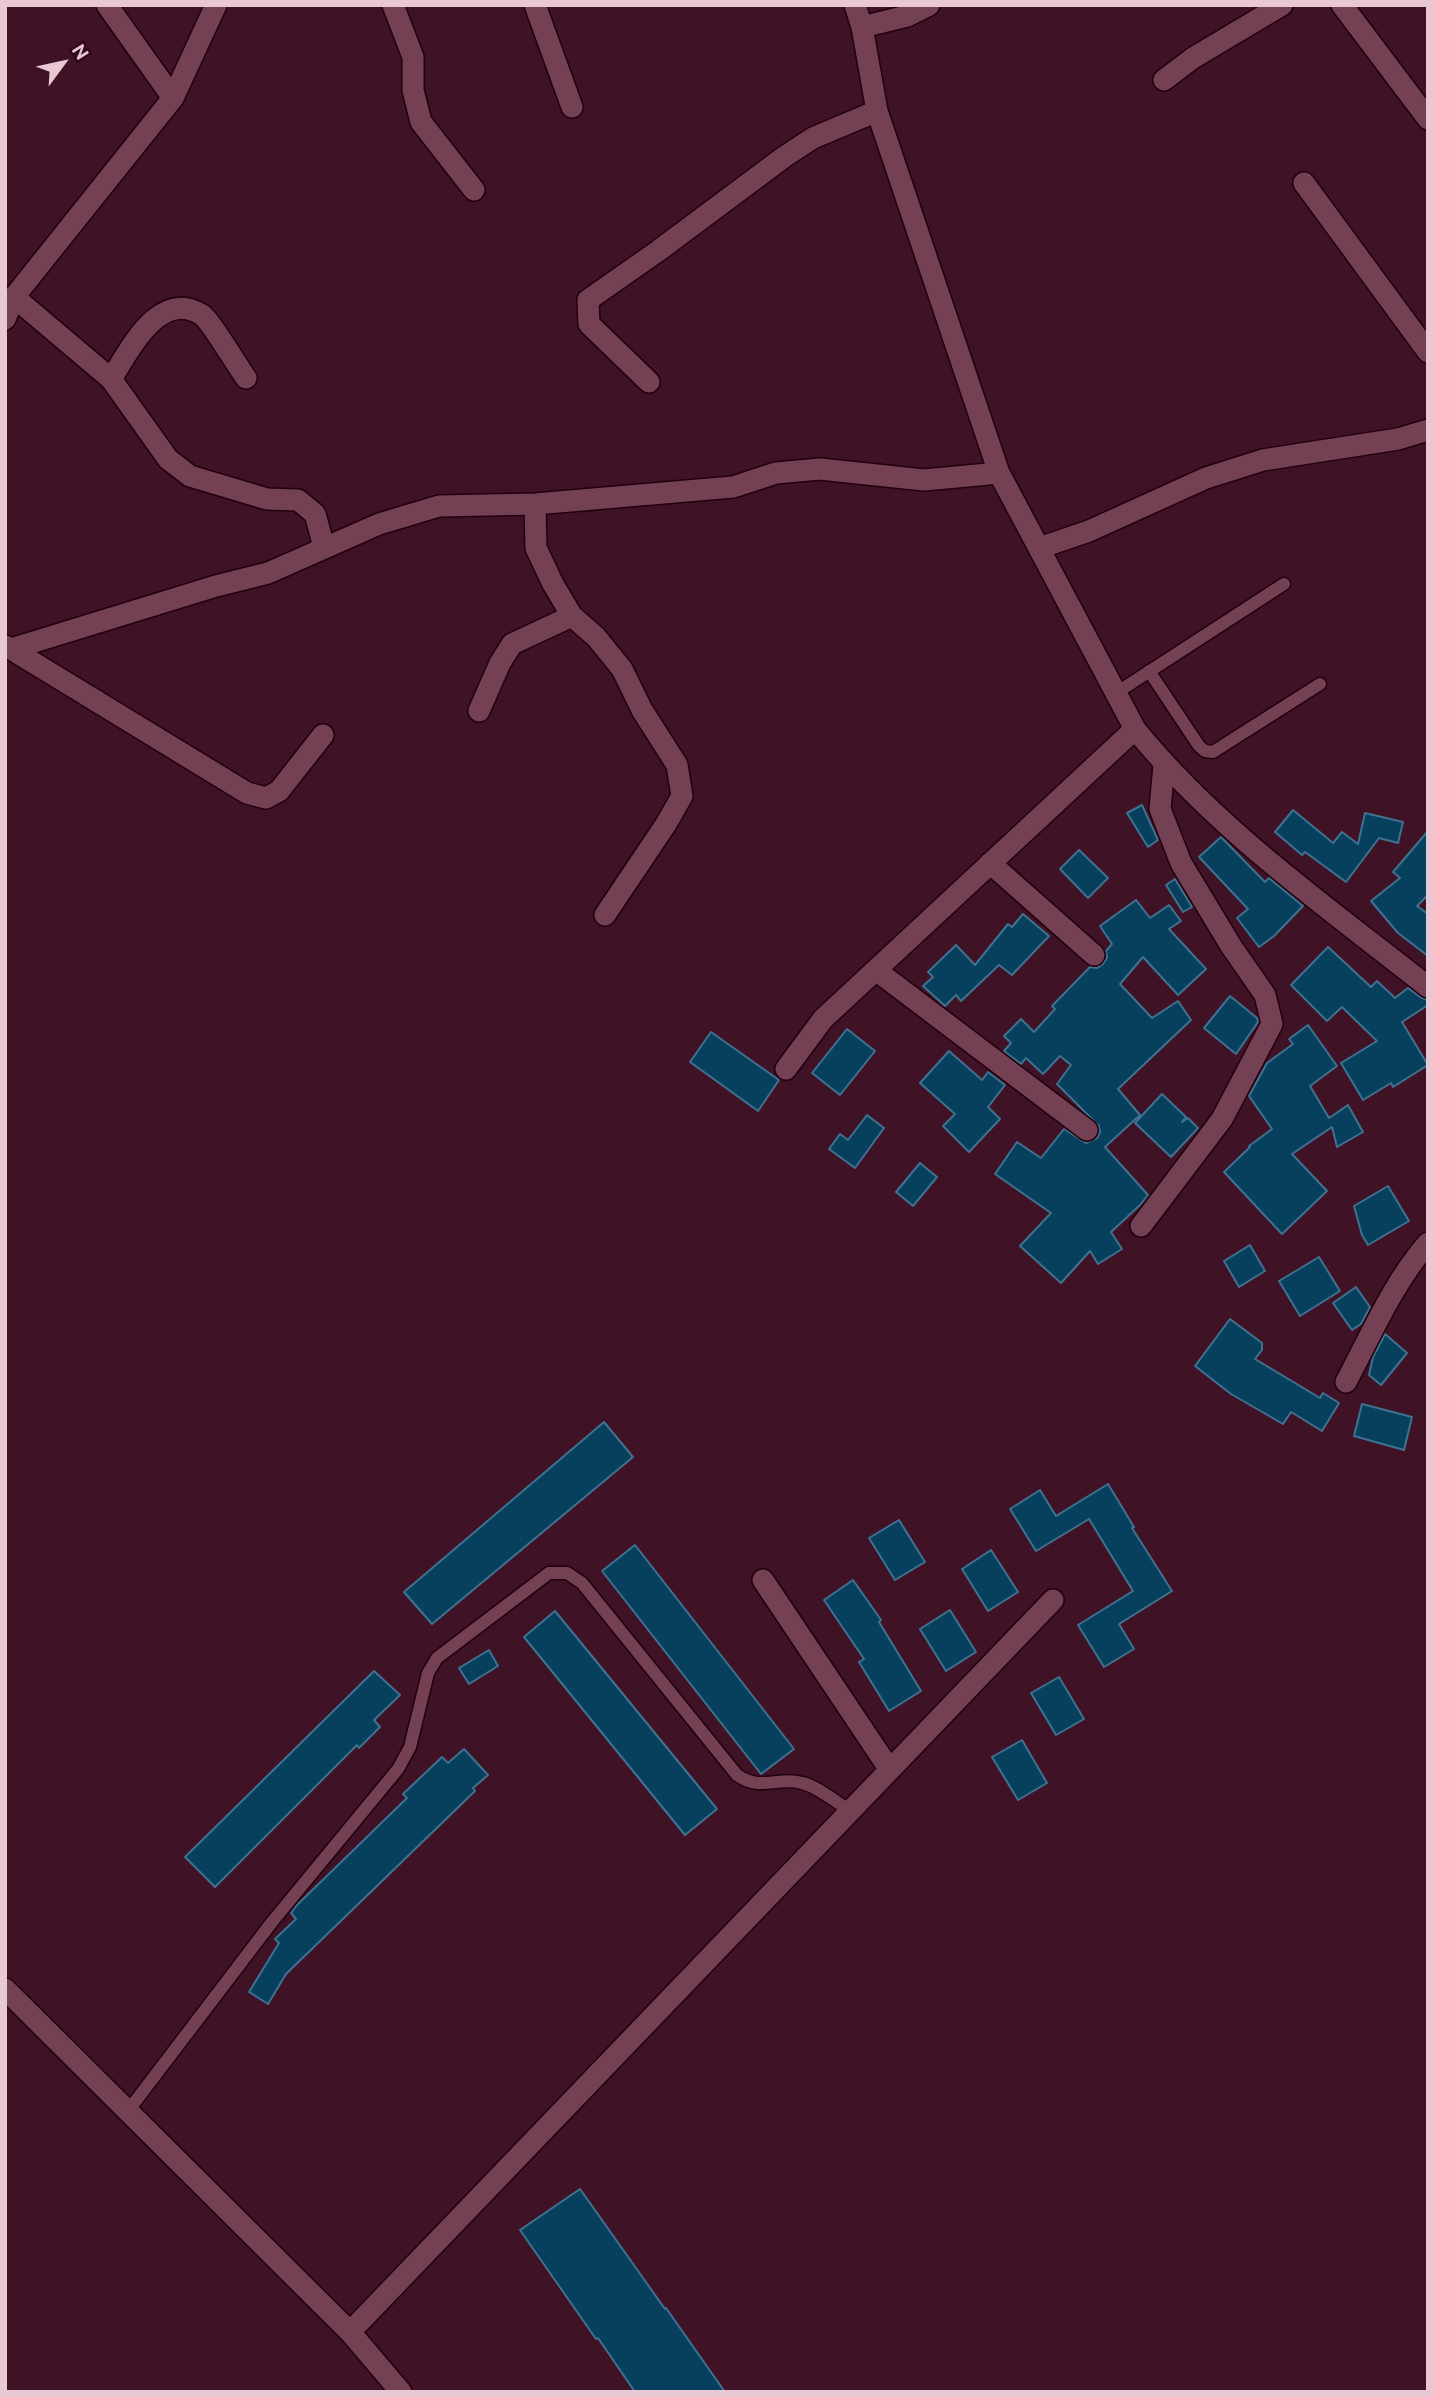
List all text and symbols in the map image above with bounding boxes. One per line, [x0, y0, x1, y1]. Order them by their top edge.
north arrow [28, 28, 98, 98]
text: N [68, 40, 94, 64]

